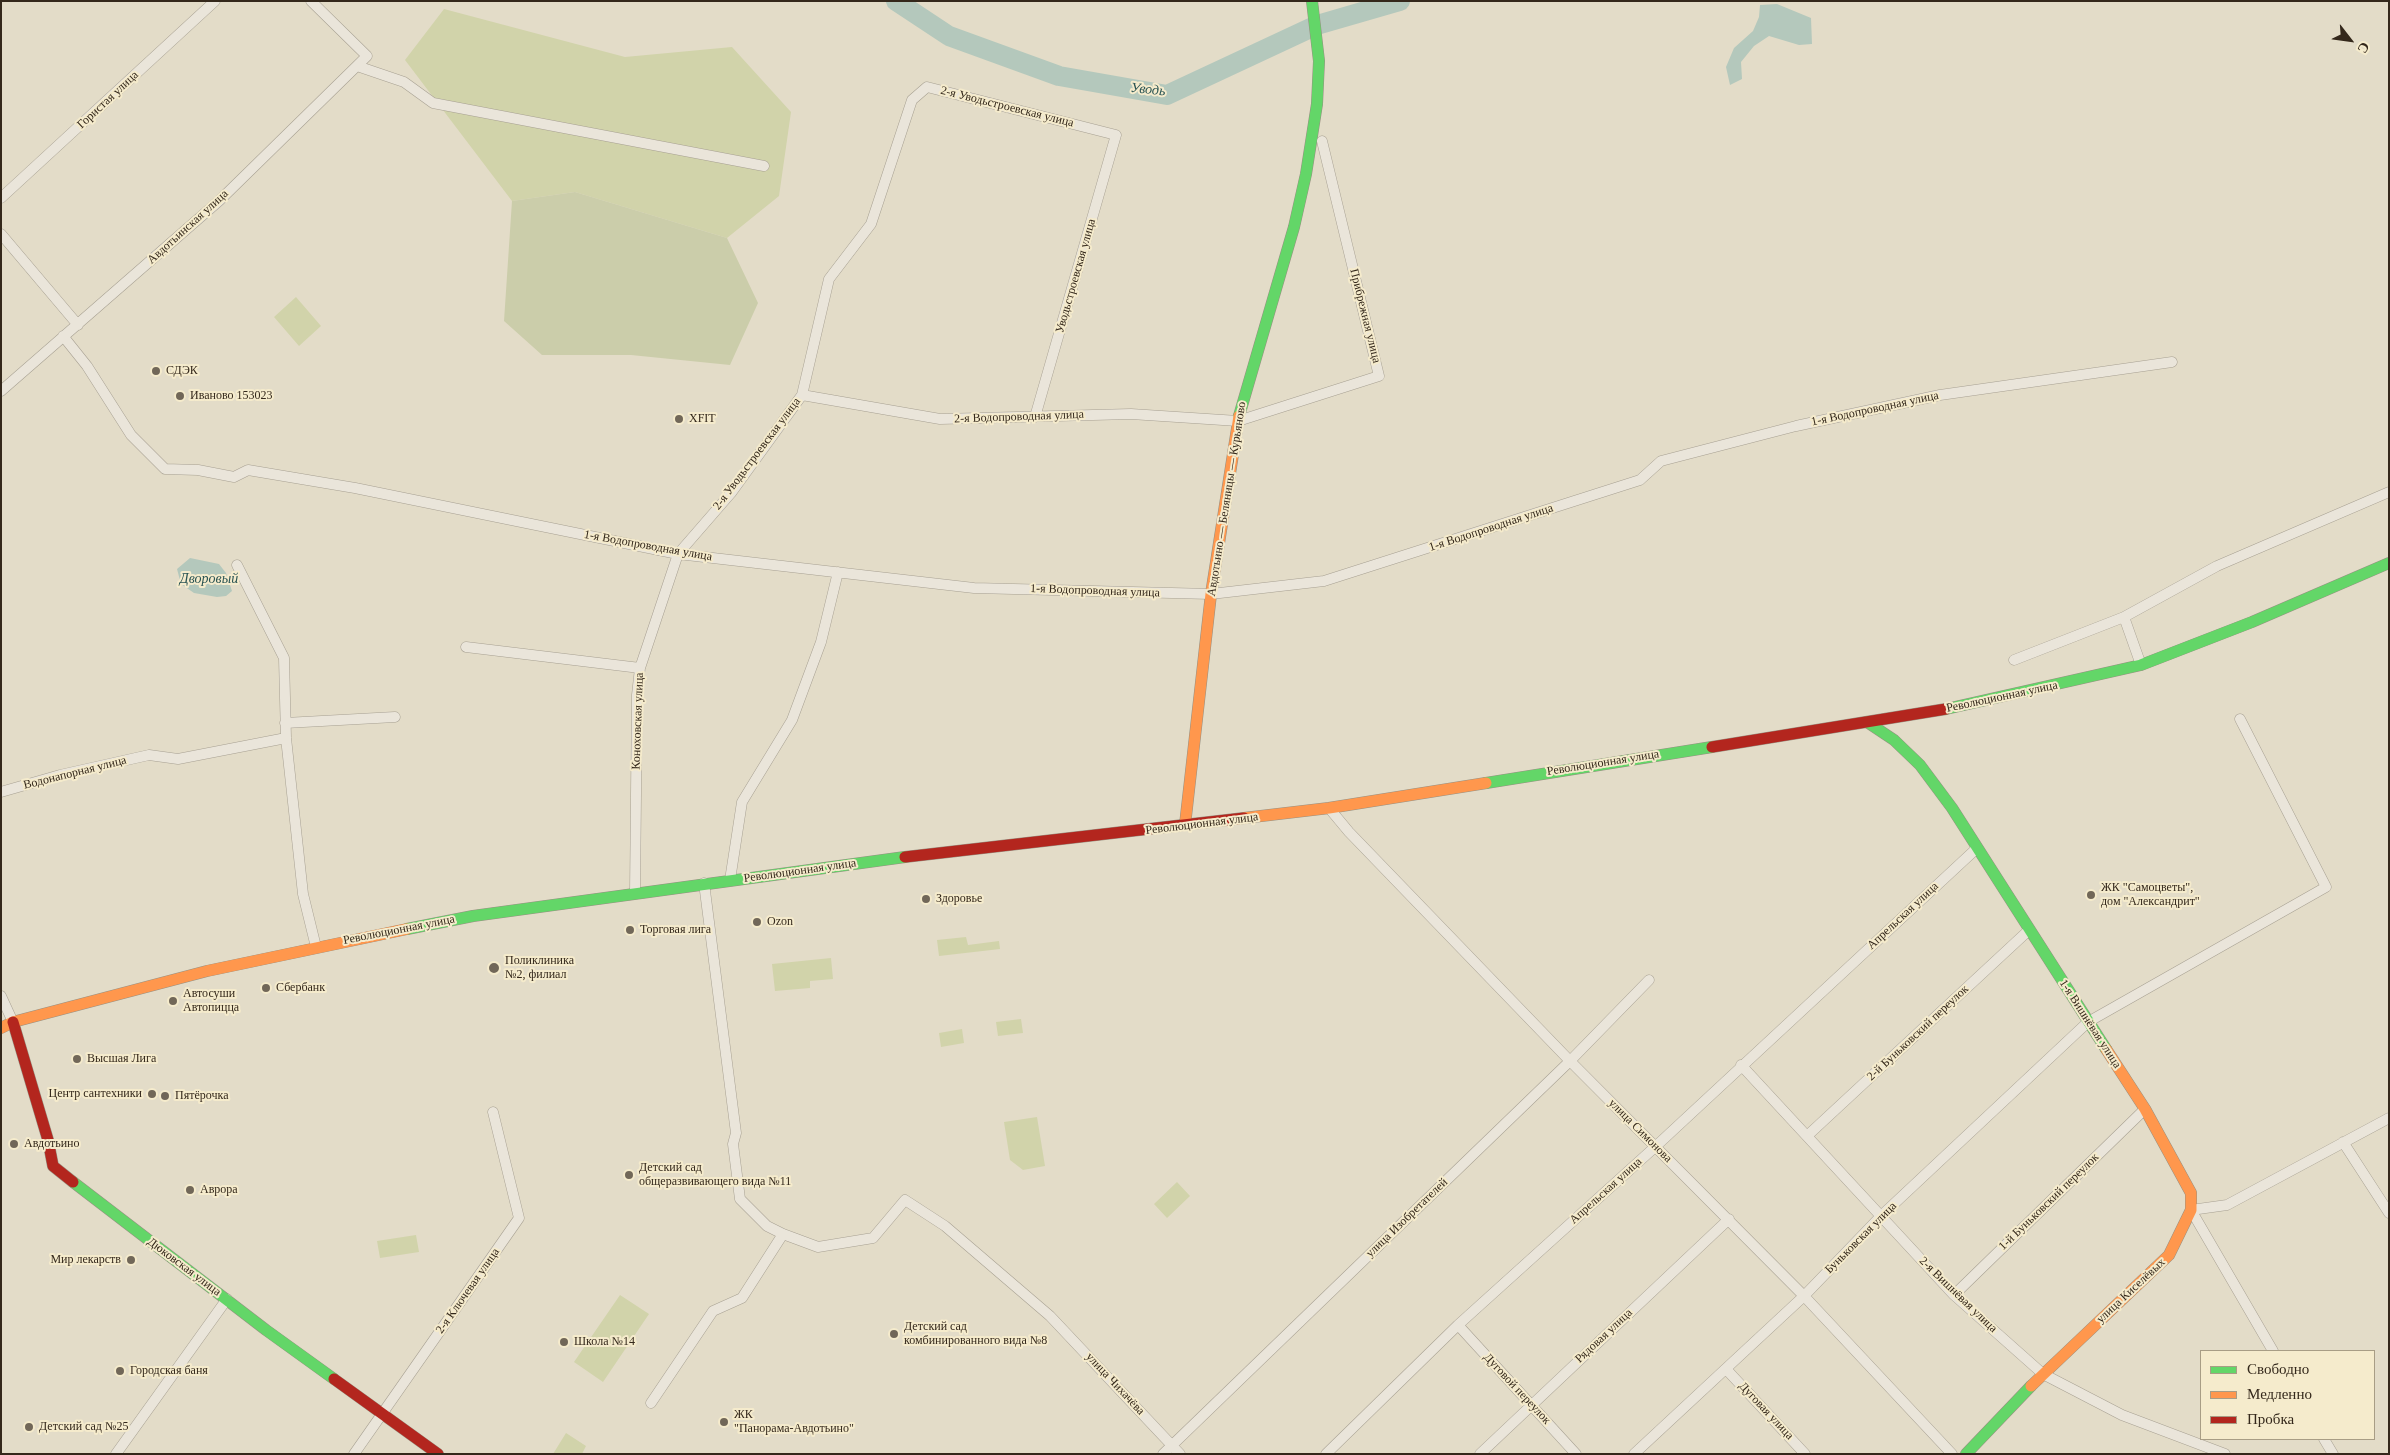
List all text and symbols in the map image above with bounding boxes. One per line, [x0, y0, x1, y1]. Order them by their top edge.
north arrow [2325, 15, 2375, 65]
text: С [2354, 40, 2372, 56]
street label: Гористая улица [74, 68, 142, 132]
water label: Уводь [1130, 80, 1166, 100]
street label: 2-я Уводьстроевская улица [939, 83, 1075, 131]
street label: Авдотьинская улица [145, 187, 231, 267]
street label: Уводьстроевская улица [1053, 217, 1099, 335]
street label: Прибрежная улица [1346, 267, 1384, 365]
place label: СДЭК [166, 364, 198, 378]
marker: СДЭК [150, 365, 162, 377]
street label: 1-я Водопроводная улица [1810, 388, 1940, 430]
place label: Иваново 153023 [190, 389, 273, 403]
marker: Иваново 153023 [174, 390, 186, 402]
street label: 2-я Уводьстроевская улица [710, 395, 804, 513]
street label: Авдотьино — Беляницы — Курьяново [1205, 401, 1249, 597]
street label: 2-я Водопроводная улица [954, 408, 1084, 426]
place label: XFIT [689, 412, 716, 426]
marker: XFIT [673, 413, 685, 425]
street label: 1-я Водопроводная улица [1427, 501, 1555, 555]
street label: 1-я Водопроводная улица [583, 528, 713, 564]
water label: Дворовый [180, 571, 238, 587]
street label: 1-я Водопроводная улица [1030, 582, 1160, 600]
street label: Коноховская улица [629, 672, 647, 770]
street label: Революционная улица [1945, 678, 2059, 716]
street label: Революционная улица [1546, 747, 1660, 779]
street label: Водонапорная улица [22, 753, 128, 793]
street label: Революционная улица [1145, 810, 1259, 838]
street label: Революционная улица [743, 856, 857, 886]
street label: Апрельская улица [1864, 879, 1942, 953]
place label: ЖК "Самоцветы", дом "Александрит" [2101, 881, 2200, 909]
marker: ЖК "Самоцветы", дом "Александрит" [2085, 889, 2097, 901]
place label: Здоровье [936, 892, 982, 906]
marker: Здоровье [920, 893, 932, 905]
street label: Революционная улица [342, 912, 456, 948]
place label: Ozon [767, 915, 793, 929]
marker: Ozon [751, 916, 763, 928]
place label: Торговая лига [640, 923, 711, 937]
marker: Торговая лига [624, 924, 636, 936]
place label: Поликлиника №2, филиал [505, 954, 574, 982]
marker: Поликлиника №2, филиал [487, 961, 501, 975]
street label: 1-я Вишнёвая улица [2056, 977, 2124, 1071]
place label: Сбербанк [276, 981, 325, 995]
marker: Сбербанк [260, 982, 272, 994]
street label: 2-й Буньковский переулок [1864, 982, 1972, 1084]
place label: Автосуши Автопицца [183, 987, 239, 1015]
marker: Автосуши Автопицца [167, 995, 179, 1007]
place label: Высшая Лига [87, 1052, 156, 1066]
marker: Высшая Лига [71, 1053, 83, 1065]
place label: Центр сантехники [48, 1087, 142, 1101]
marker: Центр сантехники [146, 1088, 158, 1100]
place label: Пятёрочка [175, 1089, 228, 1103]
marker: Пятёрочка [159, 1090, 171, 1102]
street label: улица Симонова [1605, 1096, 1675, 1166]
place label: Авдотьино [24, 1137, 80, 1151]
marker: Авдотьино [8, 1138, 20, 1150]
street label: 1-й Буньковский переулок [1996, 1150, 2102, 1254]
street label: Апрельская улица [1567, 1155, 1645, 1227]
place label: Детский сад общеразвивающего вида №11 [639, 1161, 791, 1189]
marker: Детский сад общеразвивающего вида №11 [623, 1169, 635, 1181]
street label: улица Изобретателей [1363, 1175, 1451, 1261]
place label: Аврора [200, 1183, 238, 1197]
marker: Аврора [184, 1184, 196, 1196]
street label: Буньковская улица [1822, 1199, 1900, 1277]
street label: Дюковская улица [144, 1235, 224, 1299]
street label: 2-я Ключевая улица [433, 1245, 503, 1337]
place label: Мир лекарств [50, 1253, 121, 1267]
marker: Мир лекарств [125, 1254, 137, 1266]
street label: 2-я Вишнёвая улица [1916, 1254, 2000, 1336]
street label: улица Киселёвых [2094, 1255, 2168, 1327]
street label: Рядовая улица [1572, 1306, 1636, 1366]
place label: Детский сад комбинированного вида №8 [904, 1320, 1047, 1348]
marker: Детский сад комбинированного вида №8 [888, 1328, 900, 1340]
place label: Школа №14 [574, 1335, 635, 1349]
marker: Школа №14 [558, 1336, 570, 1348]
street label: улица Чихачёва [1083, 1350, 1147, 1418]
street label: Дуговой переулок [1480, 1350, 1554, 1428]
legend [2200, 1350, 2375, 1440]
text: Свободно [2247, 1361, 2309, 1377]
place label: Городская баня [130, 1364, 208, 1378]
marker: Городская баня [114, 1365, 126, 1377]
street label: Дуговая улица [1736, 1379, 1796, 1443]
text: Медленно [2247, 1386, 2312, 1402]
place label: ЖК "Панорама-Авдотьино" [734, 1408, 854, 1436]
text: Пробка [2247, 1411, 2294, 1427]
marker: ЖК "Панорама-Авдотьино" [718, 1416, 730, 1428]
place label: Детский сад №25 [39, 1420, 128, 1434]
marker: Детский сад №25 [23, 1421, 35, 1433]

